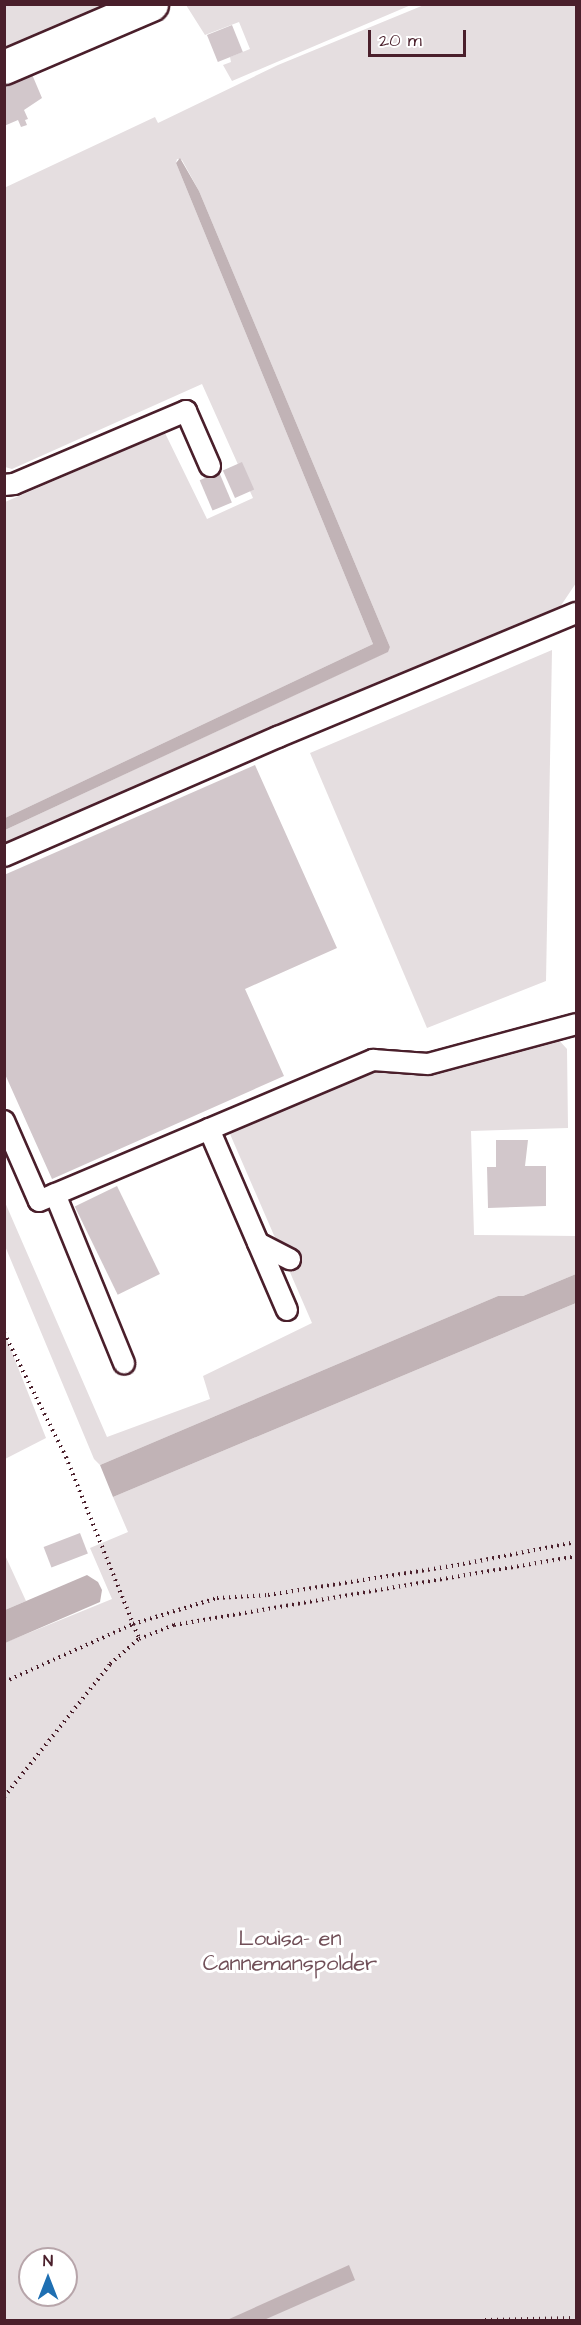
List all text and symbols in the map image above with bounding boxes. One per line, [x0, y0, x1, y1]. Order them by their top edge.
scale bar [371, 18, 468, 56]
text: 20 m [379, 28, 422, 53]
park label: Louisa- en Cannemanspolder [203, 1925, 377, 1976]
north arrow [18, 2247, 78, 2307]
text: N [43, 2250, 53, 2272]

